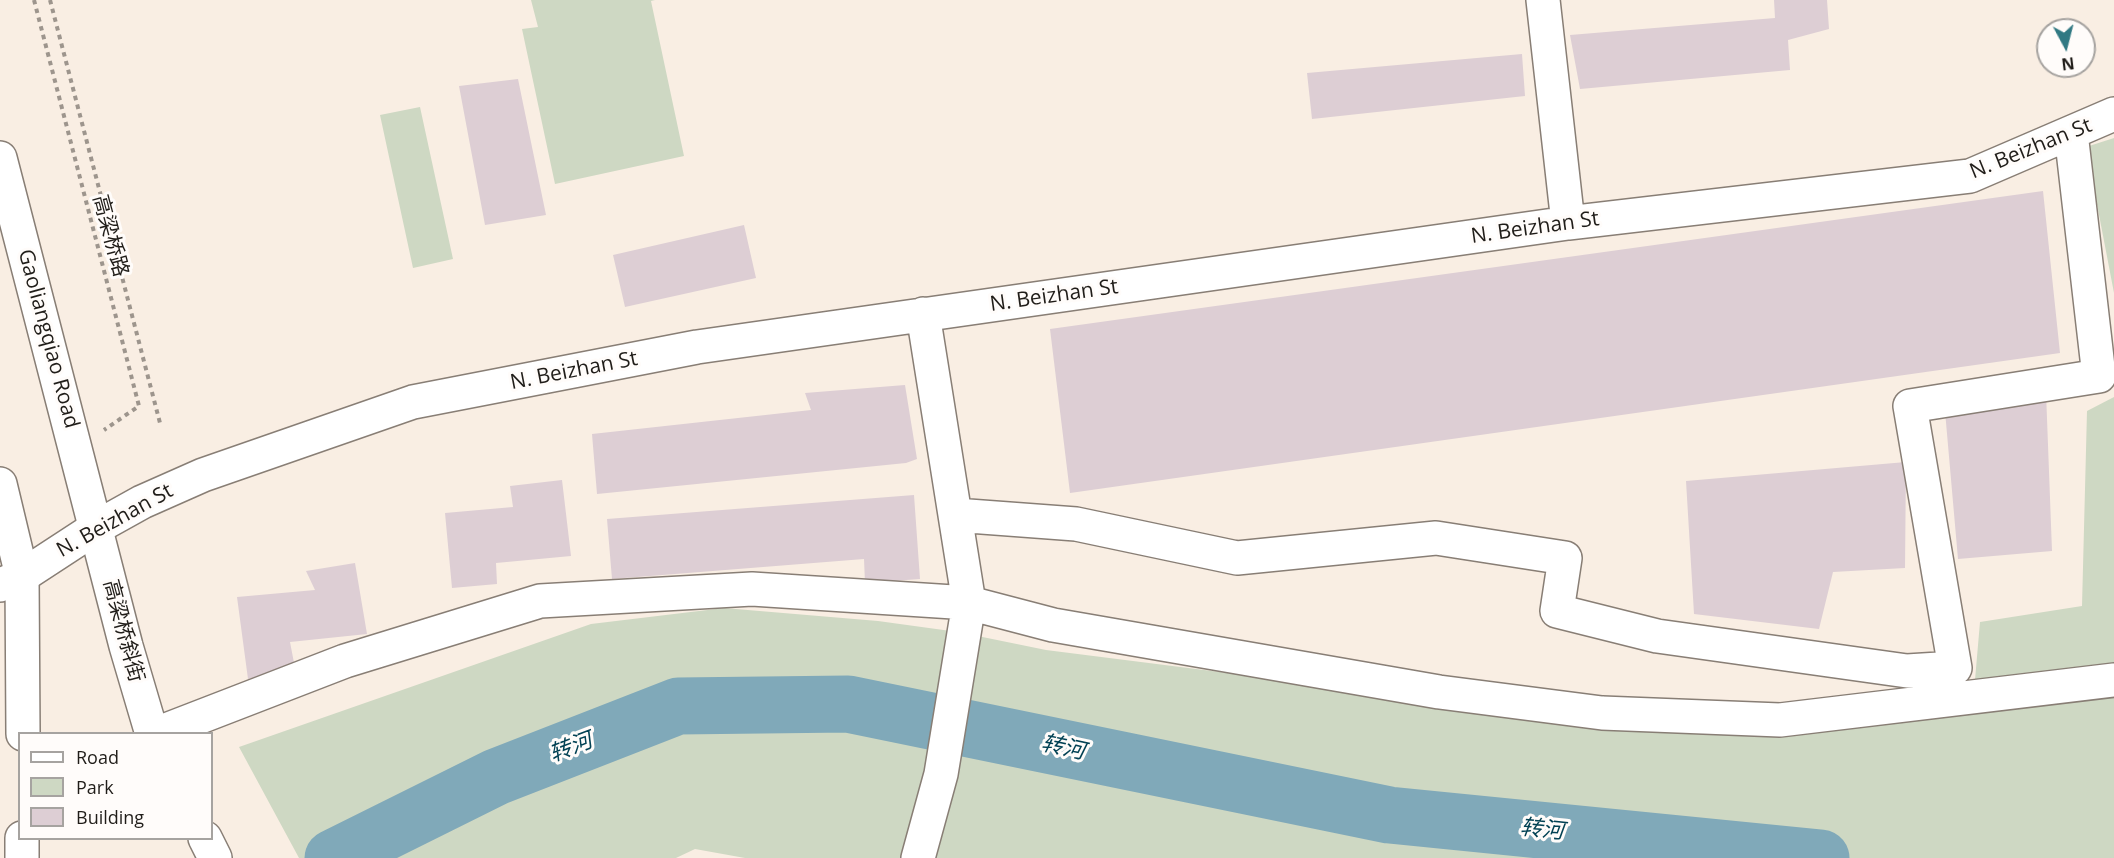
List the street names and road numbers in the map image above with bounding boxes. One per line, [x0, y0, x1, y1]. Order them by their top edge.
street label: N. Beizhan St [1966, 113, 2096, 185]
street label: 高梁桥路 [87, 192, 133, 280]
street label: N. Beizhan St [1469, 207, 1601, 249]
street label: Gaoliangqiao Road [12, 247, 84, 431]
street label: N. Beizhan St [988, 275, 1120, 317]
street label: N. Beizhan St [508, 346, 640, 396]
street label: N. Beizhan St [52, 479, 178, 563]
street label: 高梁桥斜街 [97, 577, 149, 685]

